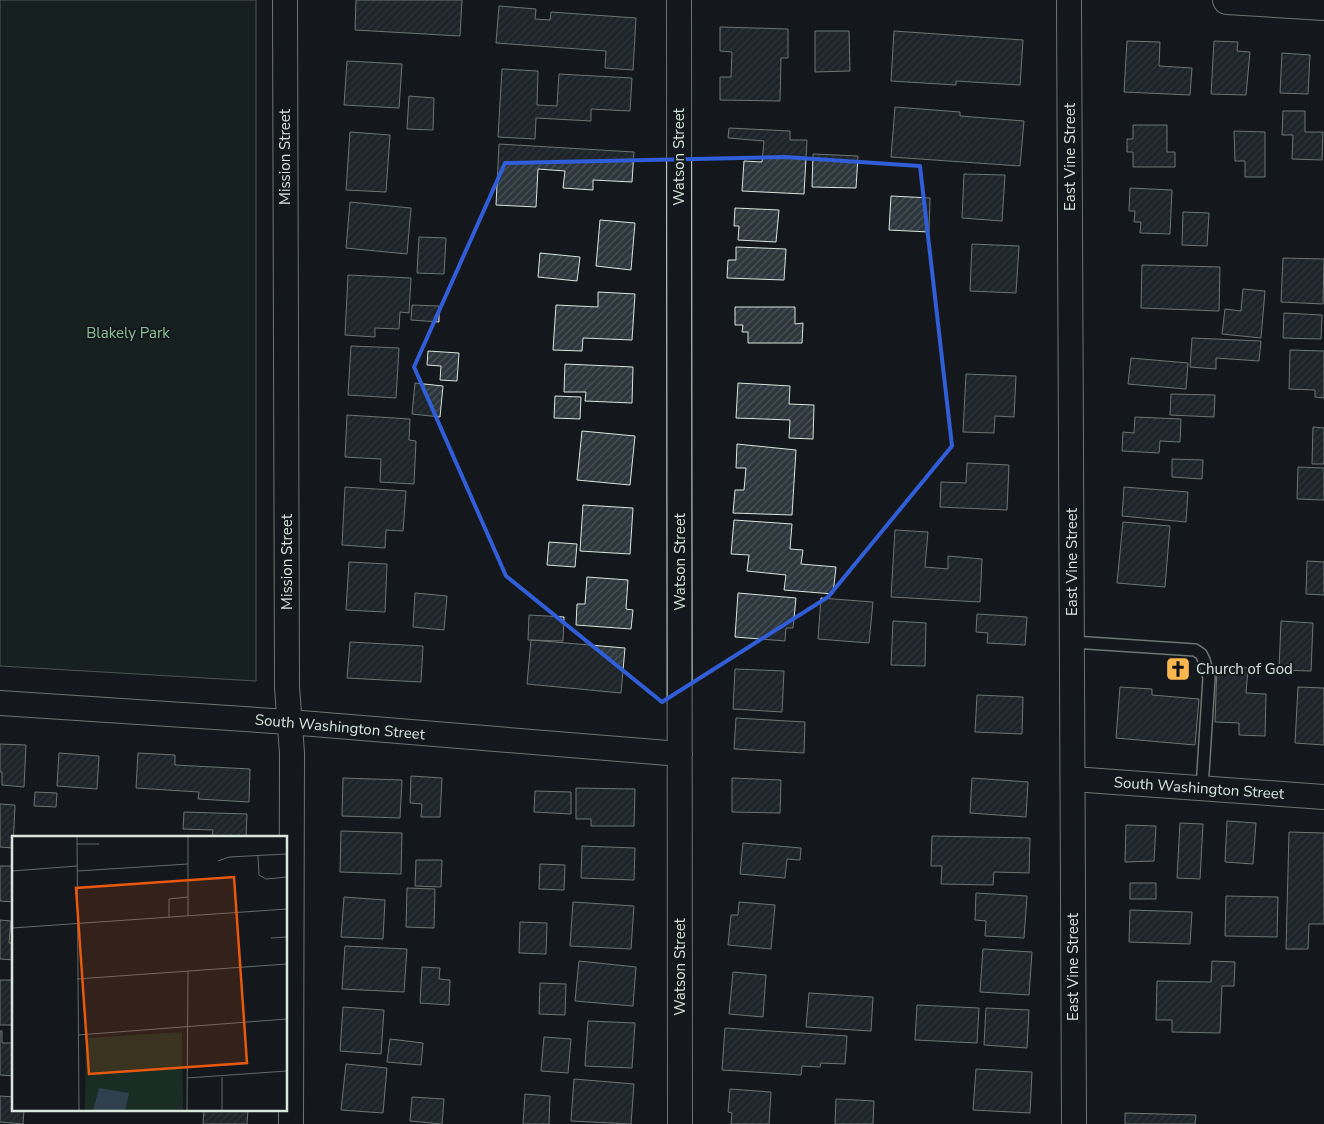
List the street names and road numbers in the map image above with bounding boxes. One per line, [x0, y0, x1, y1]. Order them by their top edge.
street label: East Vine Street [1060, 102, 1080, 211]
street label: Watson Street [669, 107, 689, 206]
street label: Mission Street [275, 108, 295, 205]
street label: East Vine Street [1062, 507, 1082, 616]
street label: Watson Street [670, 512, 690, 611]
street label: Mission Street [277, 513, 297, 610]
street label: South Washington Street [254, 710, 427, 744]
street label: South Washington Street [1113, 772, 1286, 804]
street label: East Vine Street [1063, 912, 1083, 1021]
street label: Watson Street [670, 917, 690, 1016]

